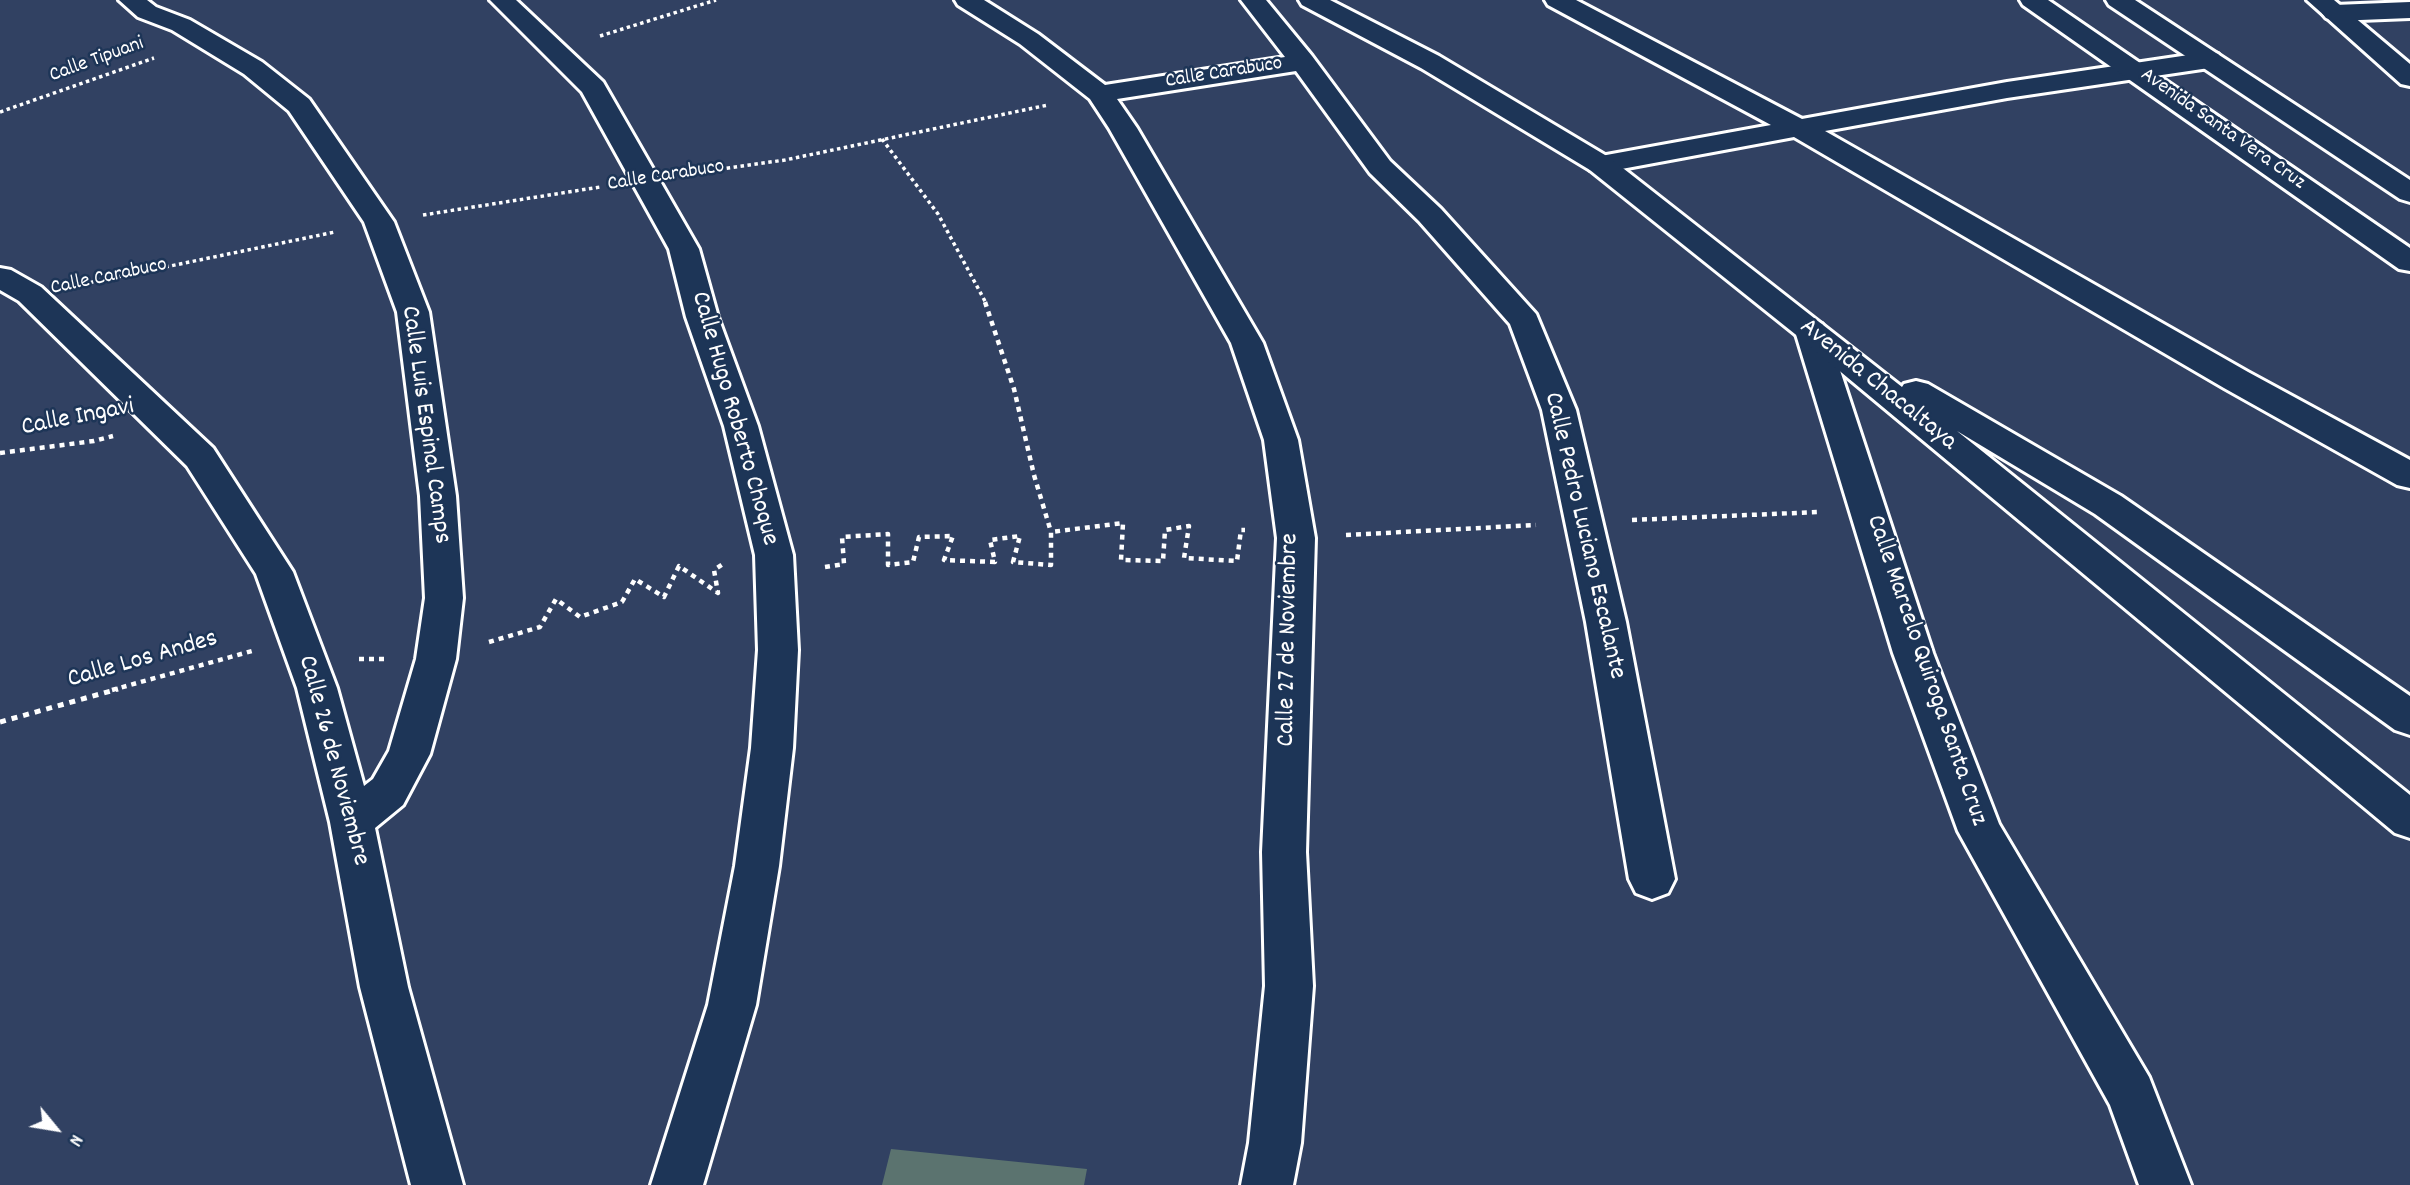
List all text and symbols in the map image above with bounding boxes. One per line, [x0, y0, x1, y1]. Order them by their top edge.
street label: Calle Tipuani [46, 32, 148, 90]
street label: Calle Carabuco [1164, 52, 1284, 96]
street label: Avenida Santa Vera Cruz [2135, 64, 2309, 196]
street label: Calle Carabuco [606, 155, 726, 199]
street label: Calle Carabuco [49, 253, 169, 303]
street label: Calle Hugo Roberto Choque [682, 289, 784, 549]
street label: Calle Luis Espinal Camps [392, 304, 456, 546]
street label: Avenida Chacaltaya [1792, 313, 1962, 459]
street label: Calle Pedro Luciano Escalante [1535, 390, 1631, 682]
street label: Calle Ingavi [19, 393, 137, 445]
street label: Calle Marcelo Quiroga Santa Cruz [1857, 512, 1993, 830]
street label: Calle 27 de Noviembre [1273, 533, 1307, 747]
street label: Calle Los Andes [64, 625, 222, 697]
street label: Calle 26 de Noviembre [289, 653, 375, 869]
north arrow [21, 1094, 91, 1164]
text: N [61, 1129, 89, 1151]

